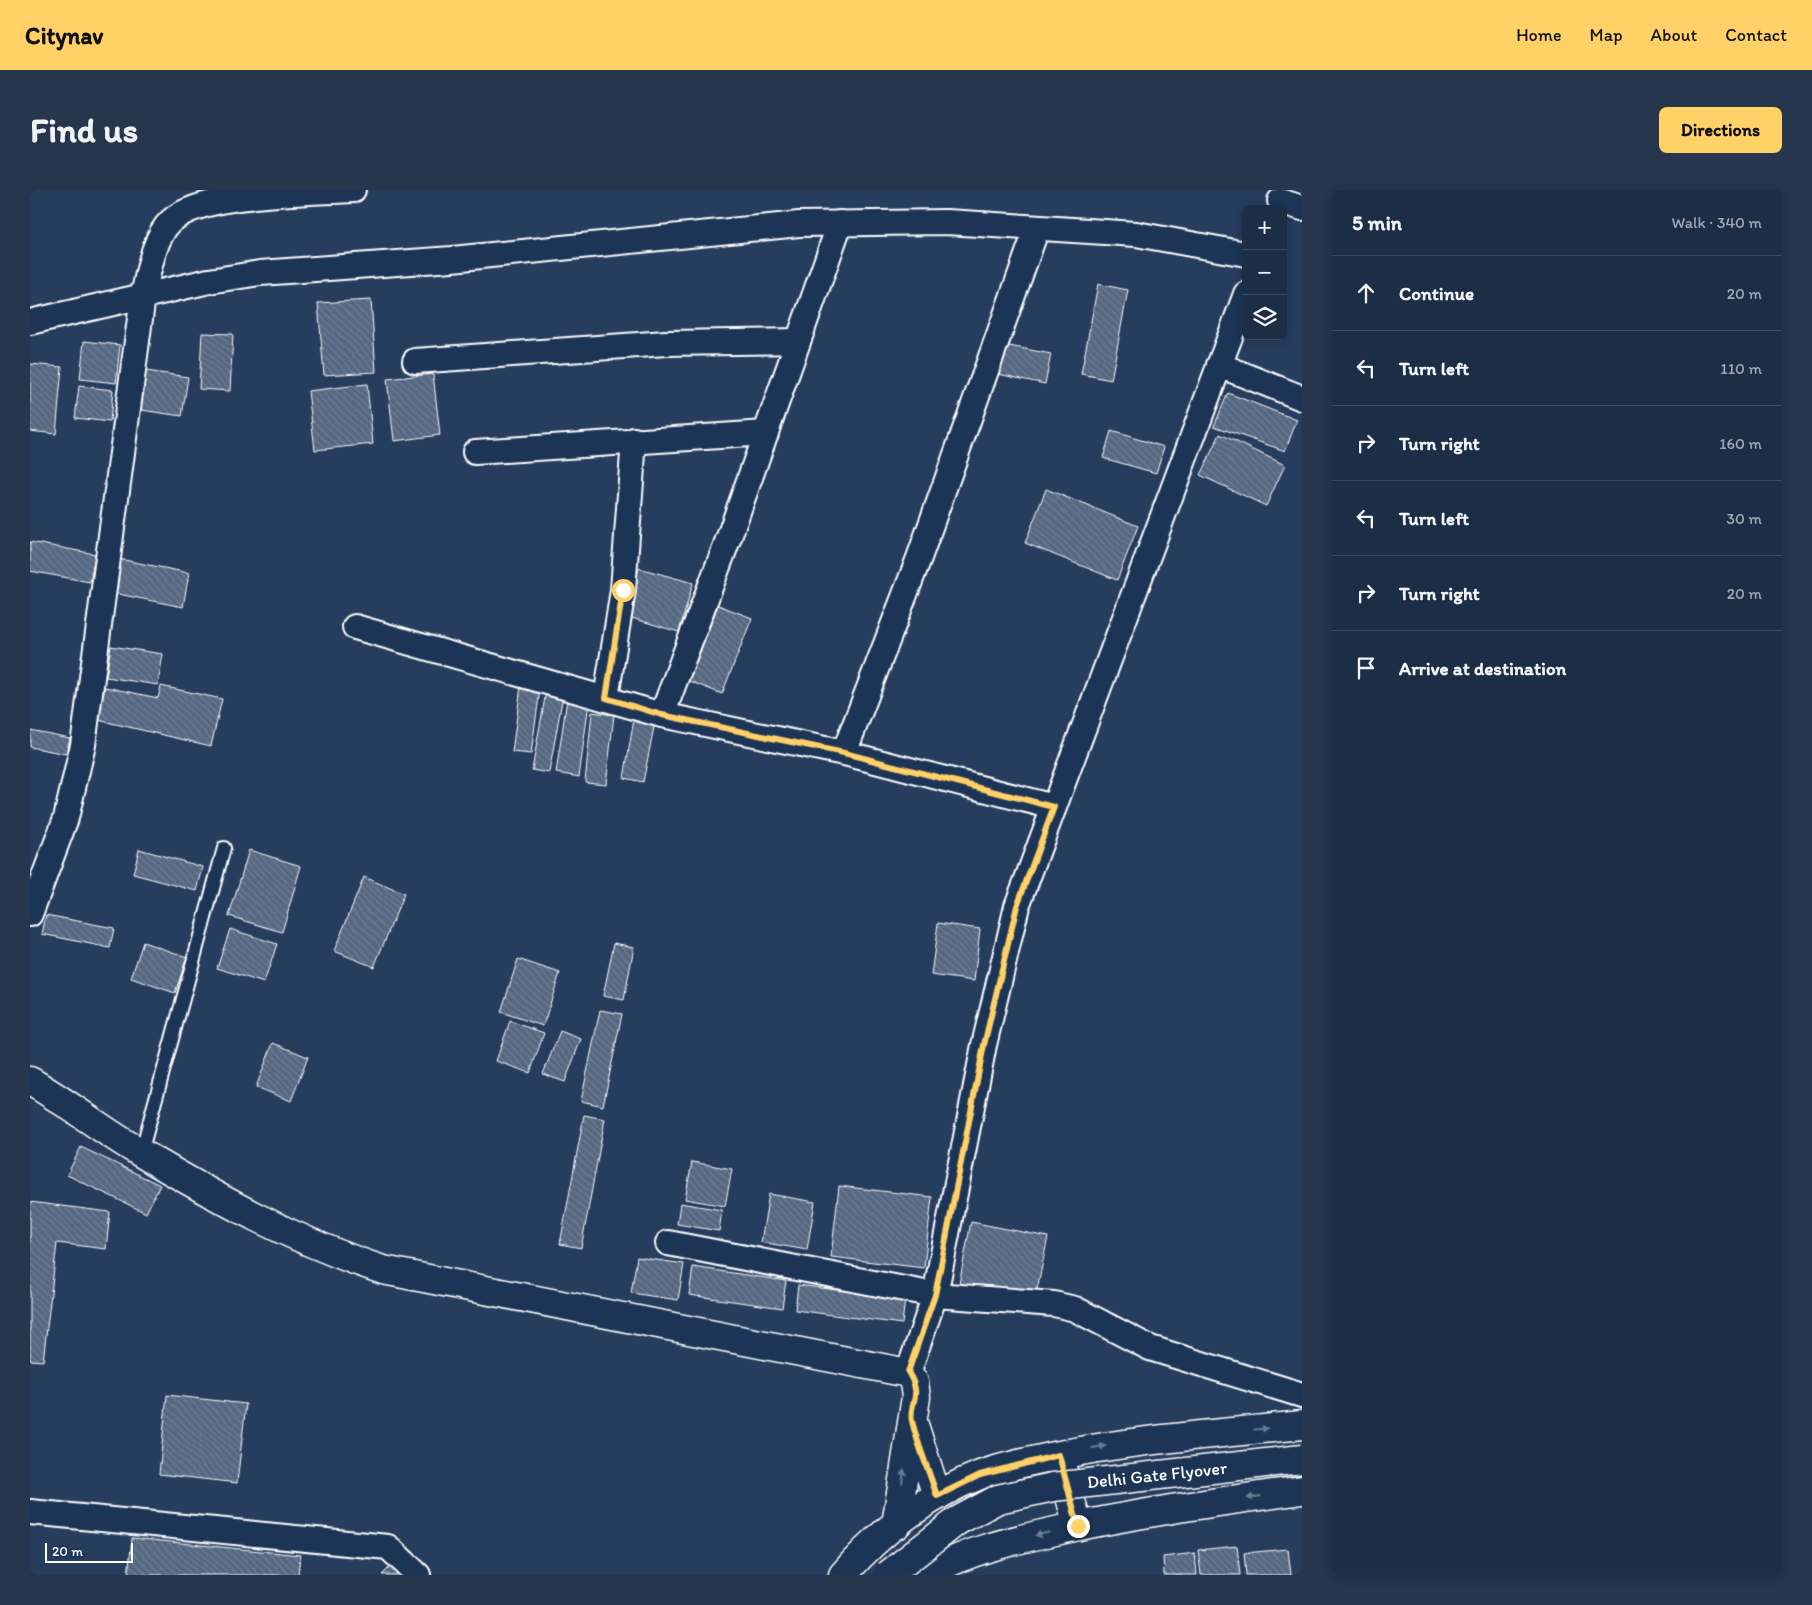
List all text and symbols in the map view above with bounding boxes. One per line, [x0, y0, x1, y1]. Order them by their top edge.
text: Citynav [25, 21, 103, 50]
text: Home [1516, 24, 1562, 46]
text: Map [1590, 24, 1623, 46]
text: About [1651, 24, 1697, 46]
text: Contact [1725, 24, 1787, 46]
button: Directions [1659, 107, 1782, 153]
text: Find us [30, 109, 138, 151]
map controls [1242, 205, 1287, 340]
button: + [1242, 205, 1287, 250]
text: 5 min [1352, 210, 1402, 235]
text: Walk · 340 m [1672, 213, 1762, 232]
button: − [1242, 250, 1287, 295]
icon: ahead [1352, 279, 1380, 307]
text: Continue [1399, 282, 1474, 305]
text: 20 m [1727, 284, 1762, 303]
button: layers [1242, 295, 1287, 340]
icon: left [1352, 354, 1380, 382]
text: Turn left [1399, 357, 1469, 380]
text: 110 m [1720, 359, 1762, 378]
icon: right [1352, 429, 1380, 457]
text: Turn right [1399, 432, 1480, 455]
text: 160 m [1719, 434, 1762, 453]
icon: left [1352, 504, 1380, 532]
text: Turn left [1399, 507, 1469, 530]
text: 30 m [1726, 509, 1762, 528]
route start [612, 579, 635, 602]
icon: right [1352, 579, 1380, 607]
text: Turn right [1399, 582, 1480, 605]
text: 20 m [1727, 584, 1762, 603]
icon: arrive [1352, 654, 1380, 682]
text: Arrive at destination [1399, 657, 1566, 680]
one-way arrow [1253, 1425, 1269, 1433]
one-way arrow [1091, 1443, 1107, 1451]
street label: Delhi Gate Flyover [1086, 1457, 1229, 1493]
one-way arrow [899, 1468, 907, 1484]
one-way arrow [1245, 1493, 1261, 1501]
route end [1067, 1515, 1090, 1538]
one-way arrow [1035, 1530, 1050, 1538]
scale bar [45, 1540, 132, 1563]
text: 20 m [52, 1543, 83, 1560]

